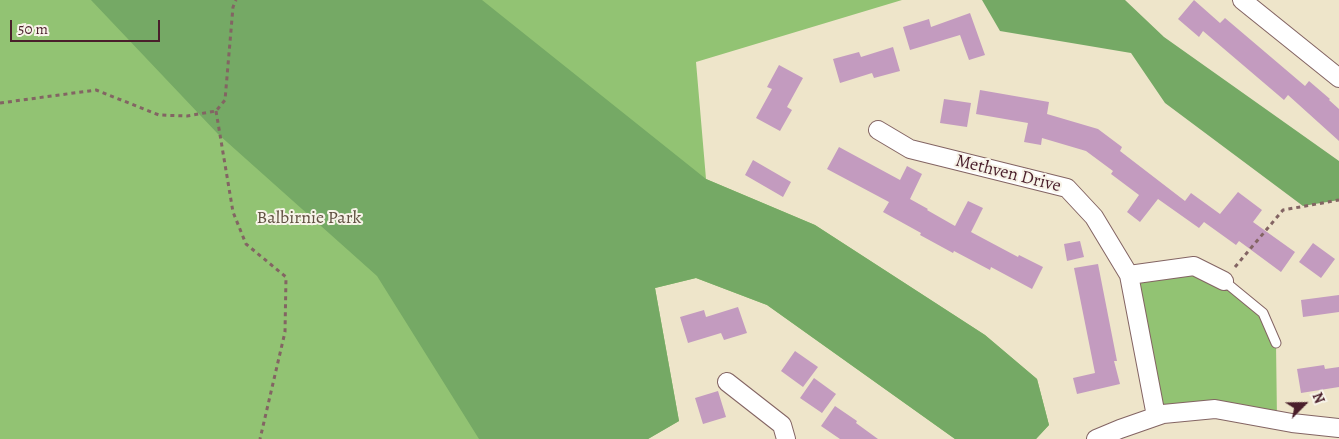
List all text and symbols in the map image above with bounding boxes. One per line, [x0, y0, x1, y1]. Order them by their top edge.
scale bar [12, 10, 162, 42]
text: 50 m [18, 19, 48, 39]
street label: Methven Drive [953, 150, 1063, 198]
park label: Balbirnie Park [257, 208, 361, 230]
north arrow [1279, 379, 1329, 429]
text: N [1308, 390, 1329, 406]

